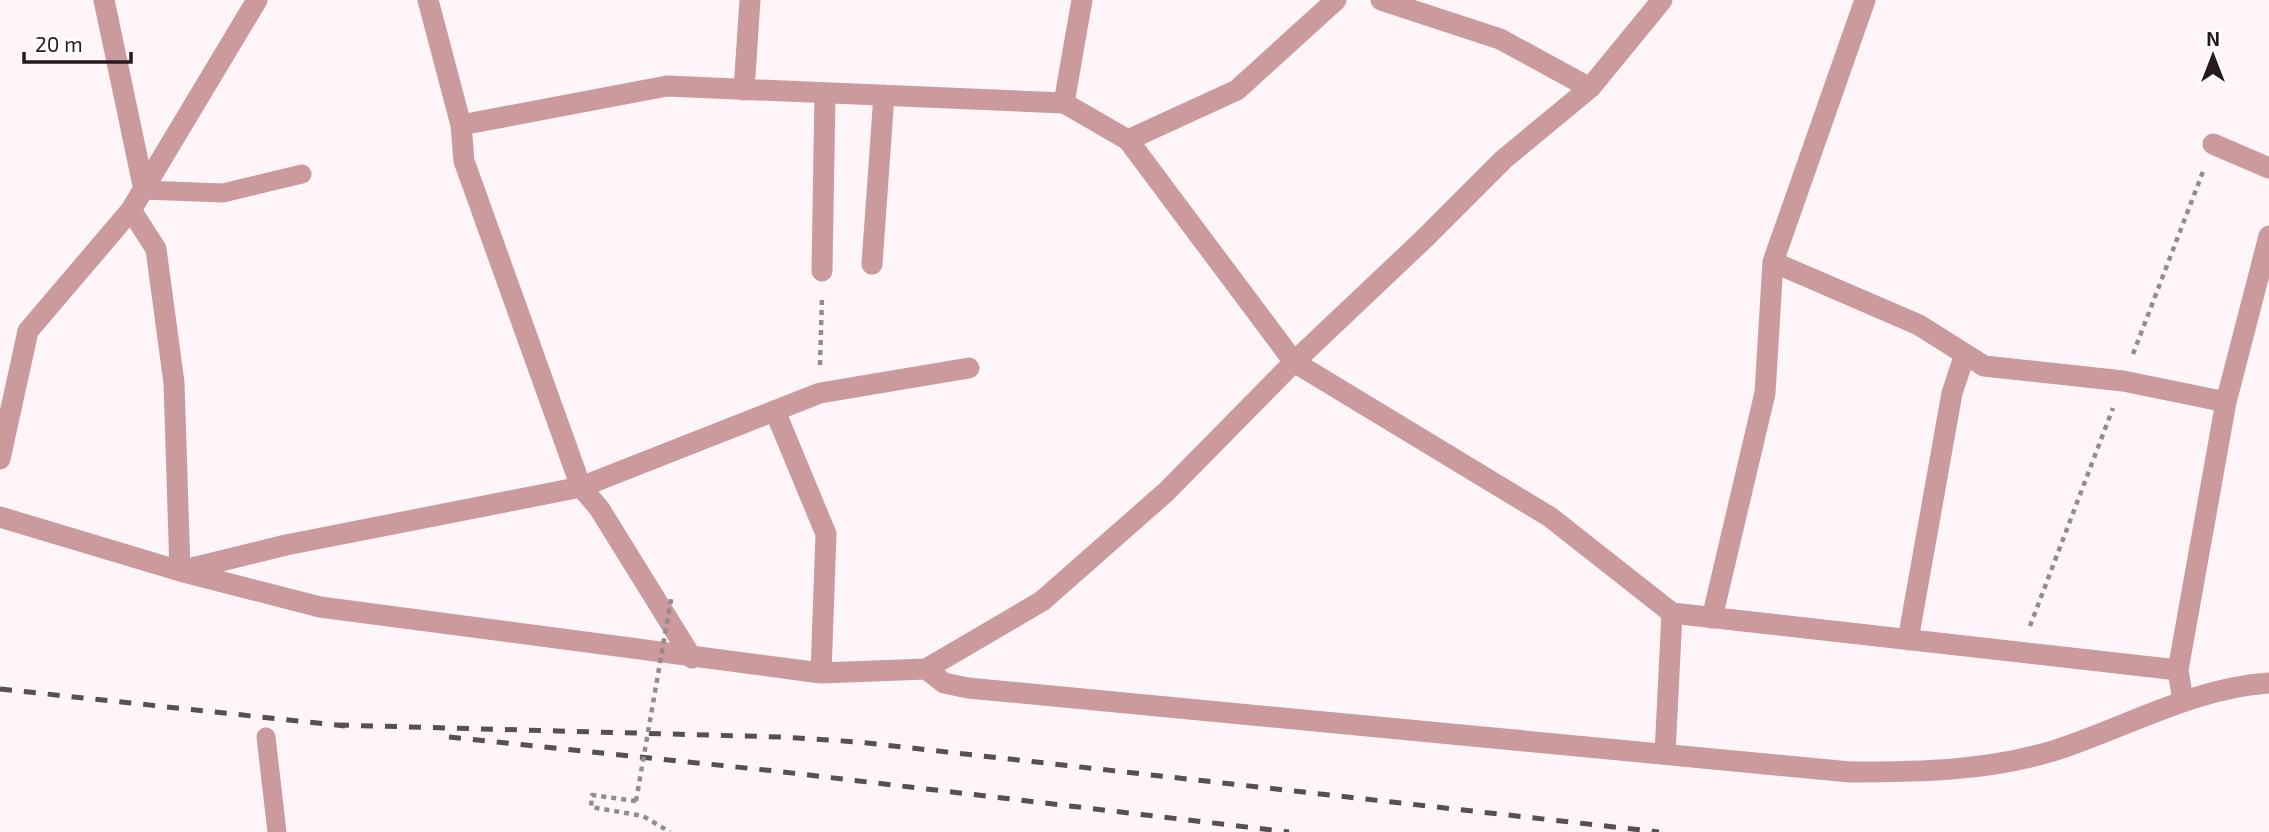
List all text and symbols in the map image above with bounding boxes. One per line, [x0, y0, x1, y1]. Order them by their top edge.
scale bar [24, 21, 131, 65]
north arrow [2178, 21, 2248, 91]
text: N [2206, 27, 2220, 50]
text: 20 m [35, 31, 83, 56]

